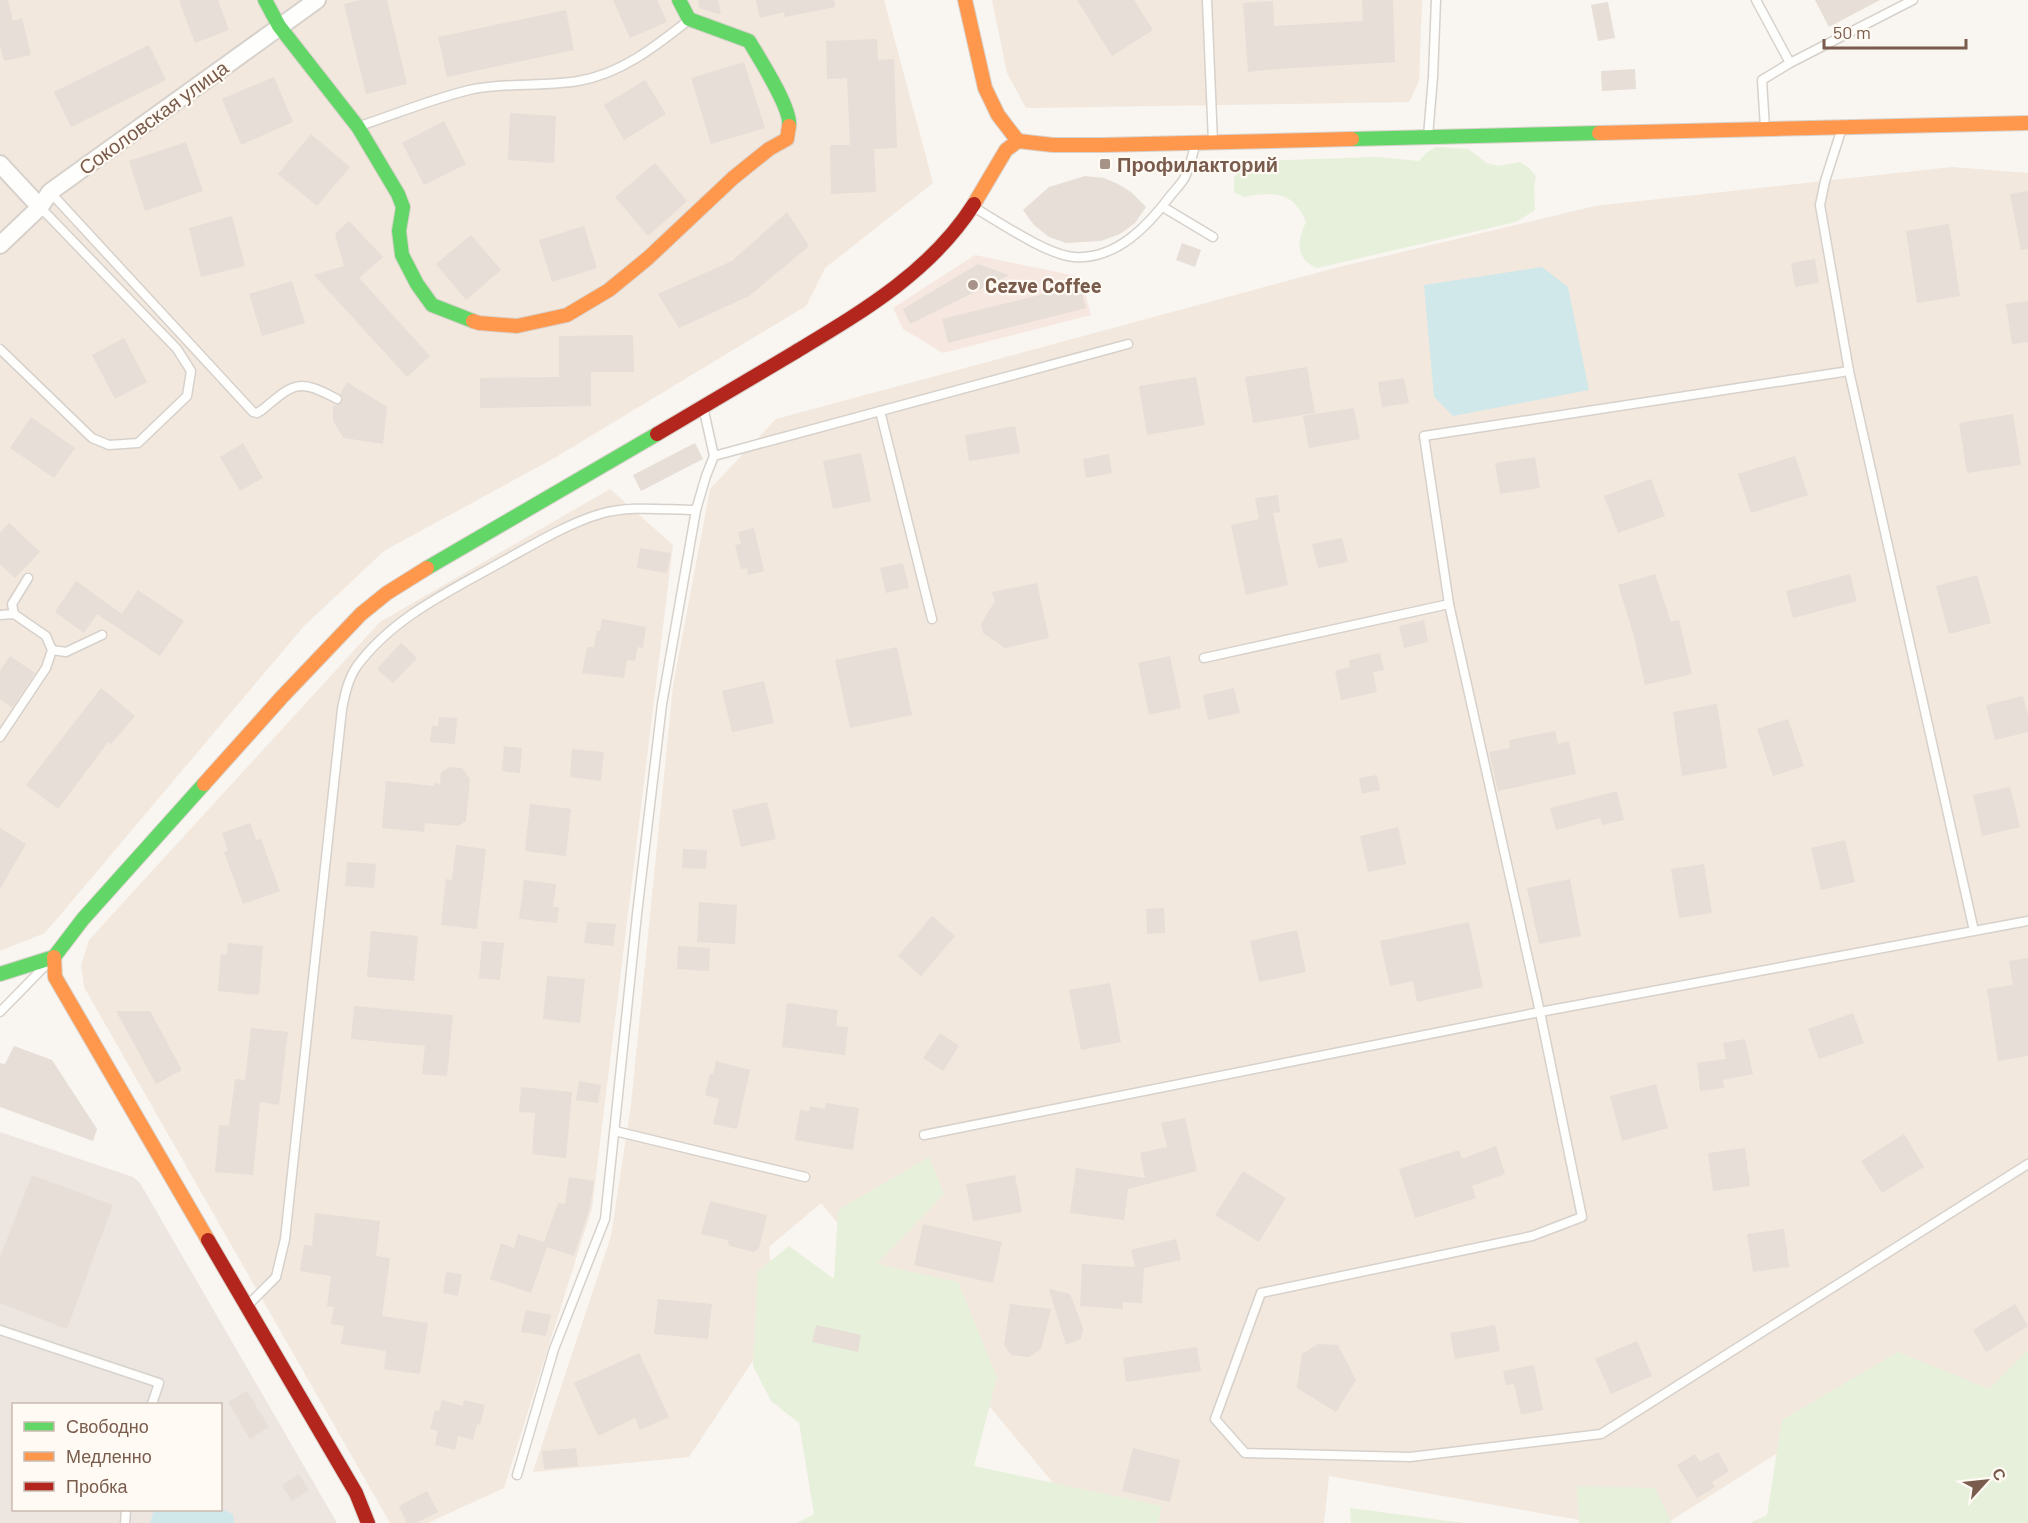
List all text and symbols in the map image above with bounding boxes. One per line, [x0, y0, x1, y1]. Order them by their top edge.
scale bar [1824, 12, 1966, 50]
text: 50 m [1833, 21, 1871, 43]
street label: Соколовская улица [74, 54, 233, 179]
place label: Профилакторий [1117, 152, 1278, 176]
marker: Профилакторий [1098, 157, 1112, 171]
place label: Cezve Coffee [985, 273, 1102, 297]
marker: Cezve Coffee [966, 278, 980, 292]
legend [12, 1403, 222, 1511]
text: Свободно [66, 1415, 149, 1437]
text: Медленно [66, 1445, 152, 1467]
north arrow [1956, 1451, 2016, 1511]
text: С [1989, 1464, 2011, 1484]
text: Пробка [66, 1475, 129, 1497]

